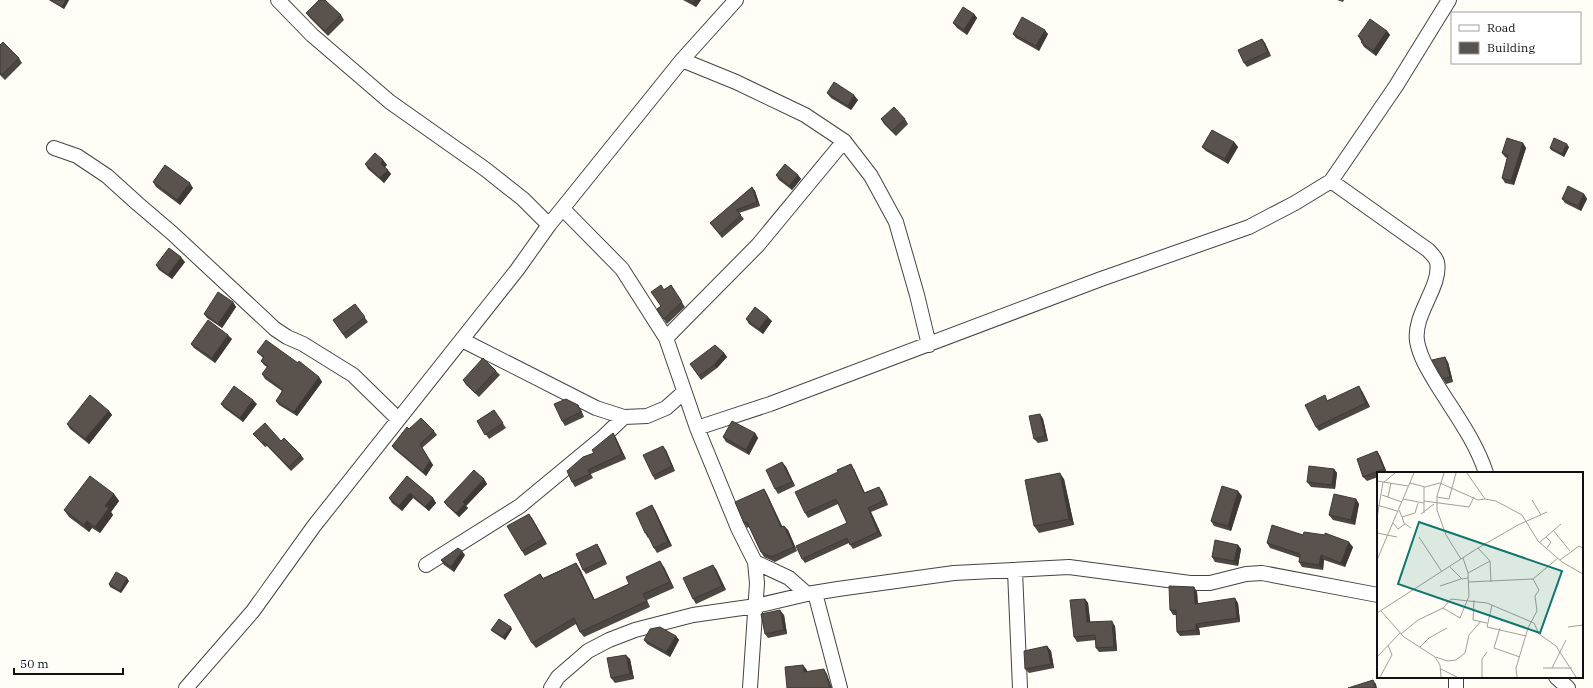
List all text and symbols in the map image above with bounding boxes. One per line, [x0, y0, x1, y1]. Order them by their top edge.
legend [1451, 12, 1581, 64]
text: Road [1487, 20, 1516, 35]
text: Building [1487, 40, 1535, 55]
inset map [1377, 472, 1583, 678]
scale bar [14, 650, 123, 676]
text: 50 m [20, 656, 49, 671]

